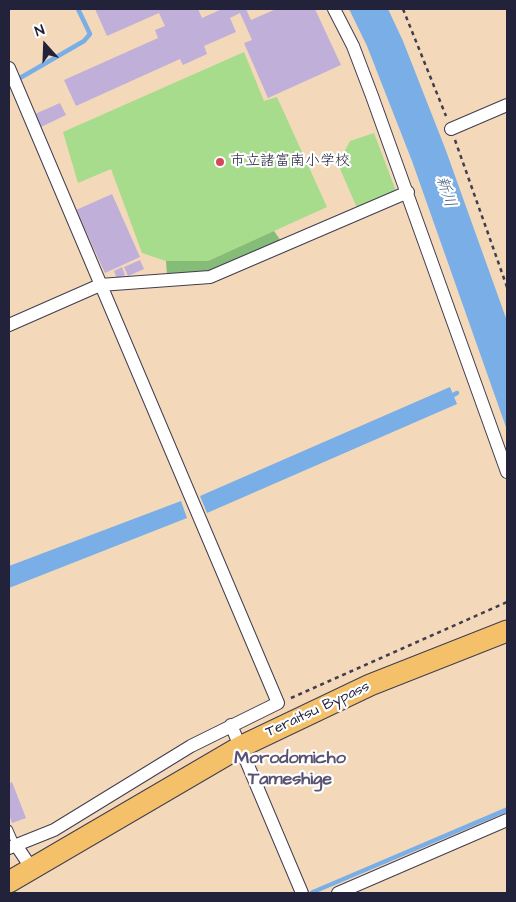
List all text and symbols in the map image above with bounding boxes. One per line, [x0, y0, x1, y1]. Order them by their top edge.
north arrow [20, 20, 70, 70]
text: N [32, 20, 47, 42]
place label: 市立諸富南小学校 [230, 153, 350, 171]
marker: 市立諸富南小学校 [214, 156, 226, 168]
water label: 新川 [431, 174, 459, 210]
street label: Teraitsu Bypass [263, 678, 373, 742]
district label: Morodomicho Tameshige [234, 748, 346, 791]

